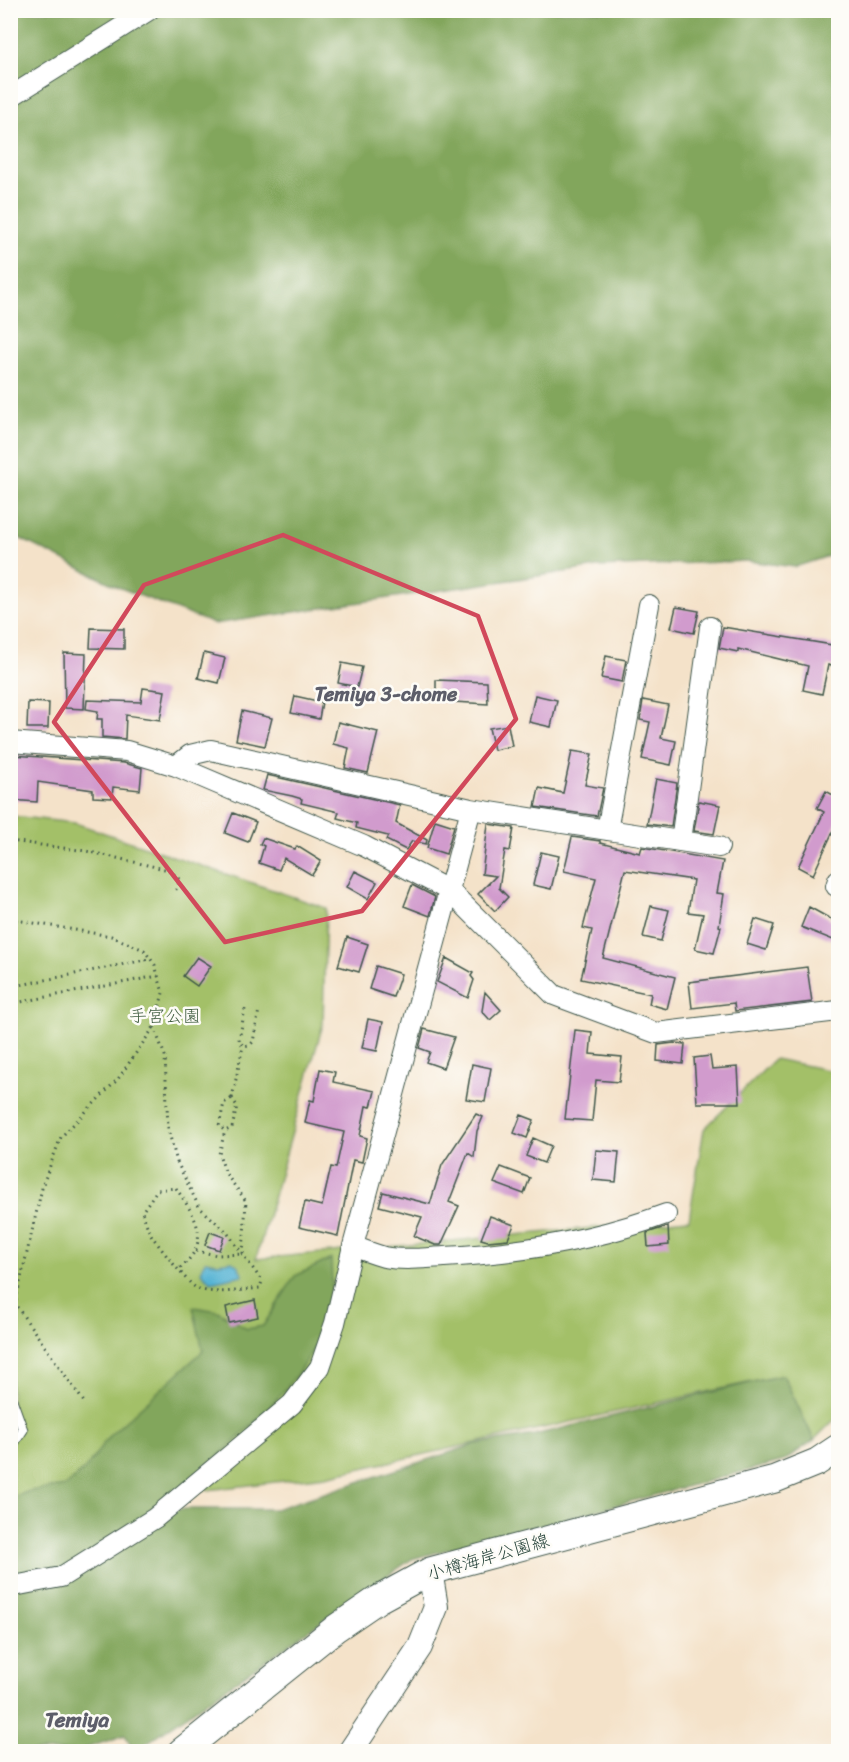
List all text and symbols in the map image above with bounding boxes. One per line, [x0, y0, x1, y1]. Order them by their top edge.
district label: Temiya 3-chome [315, 677, 458, 712]
park label: 手宮公園 [129, 1000, 201, 1032]
street label: 小樽海岸公園線 [423, 1524, 553, 1590]
district label: Temiya [45, 1701, 109, 1739]

